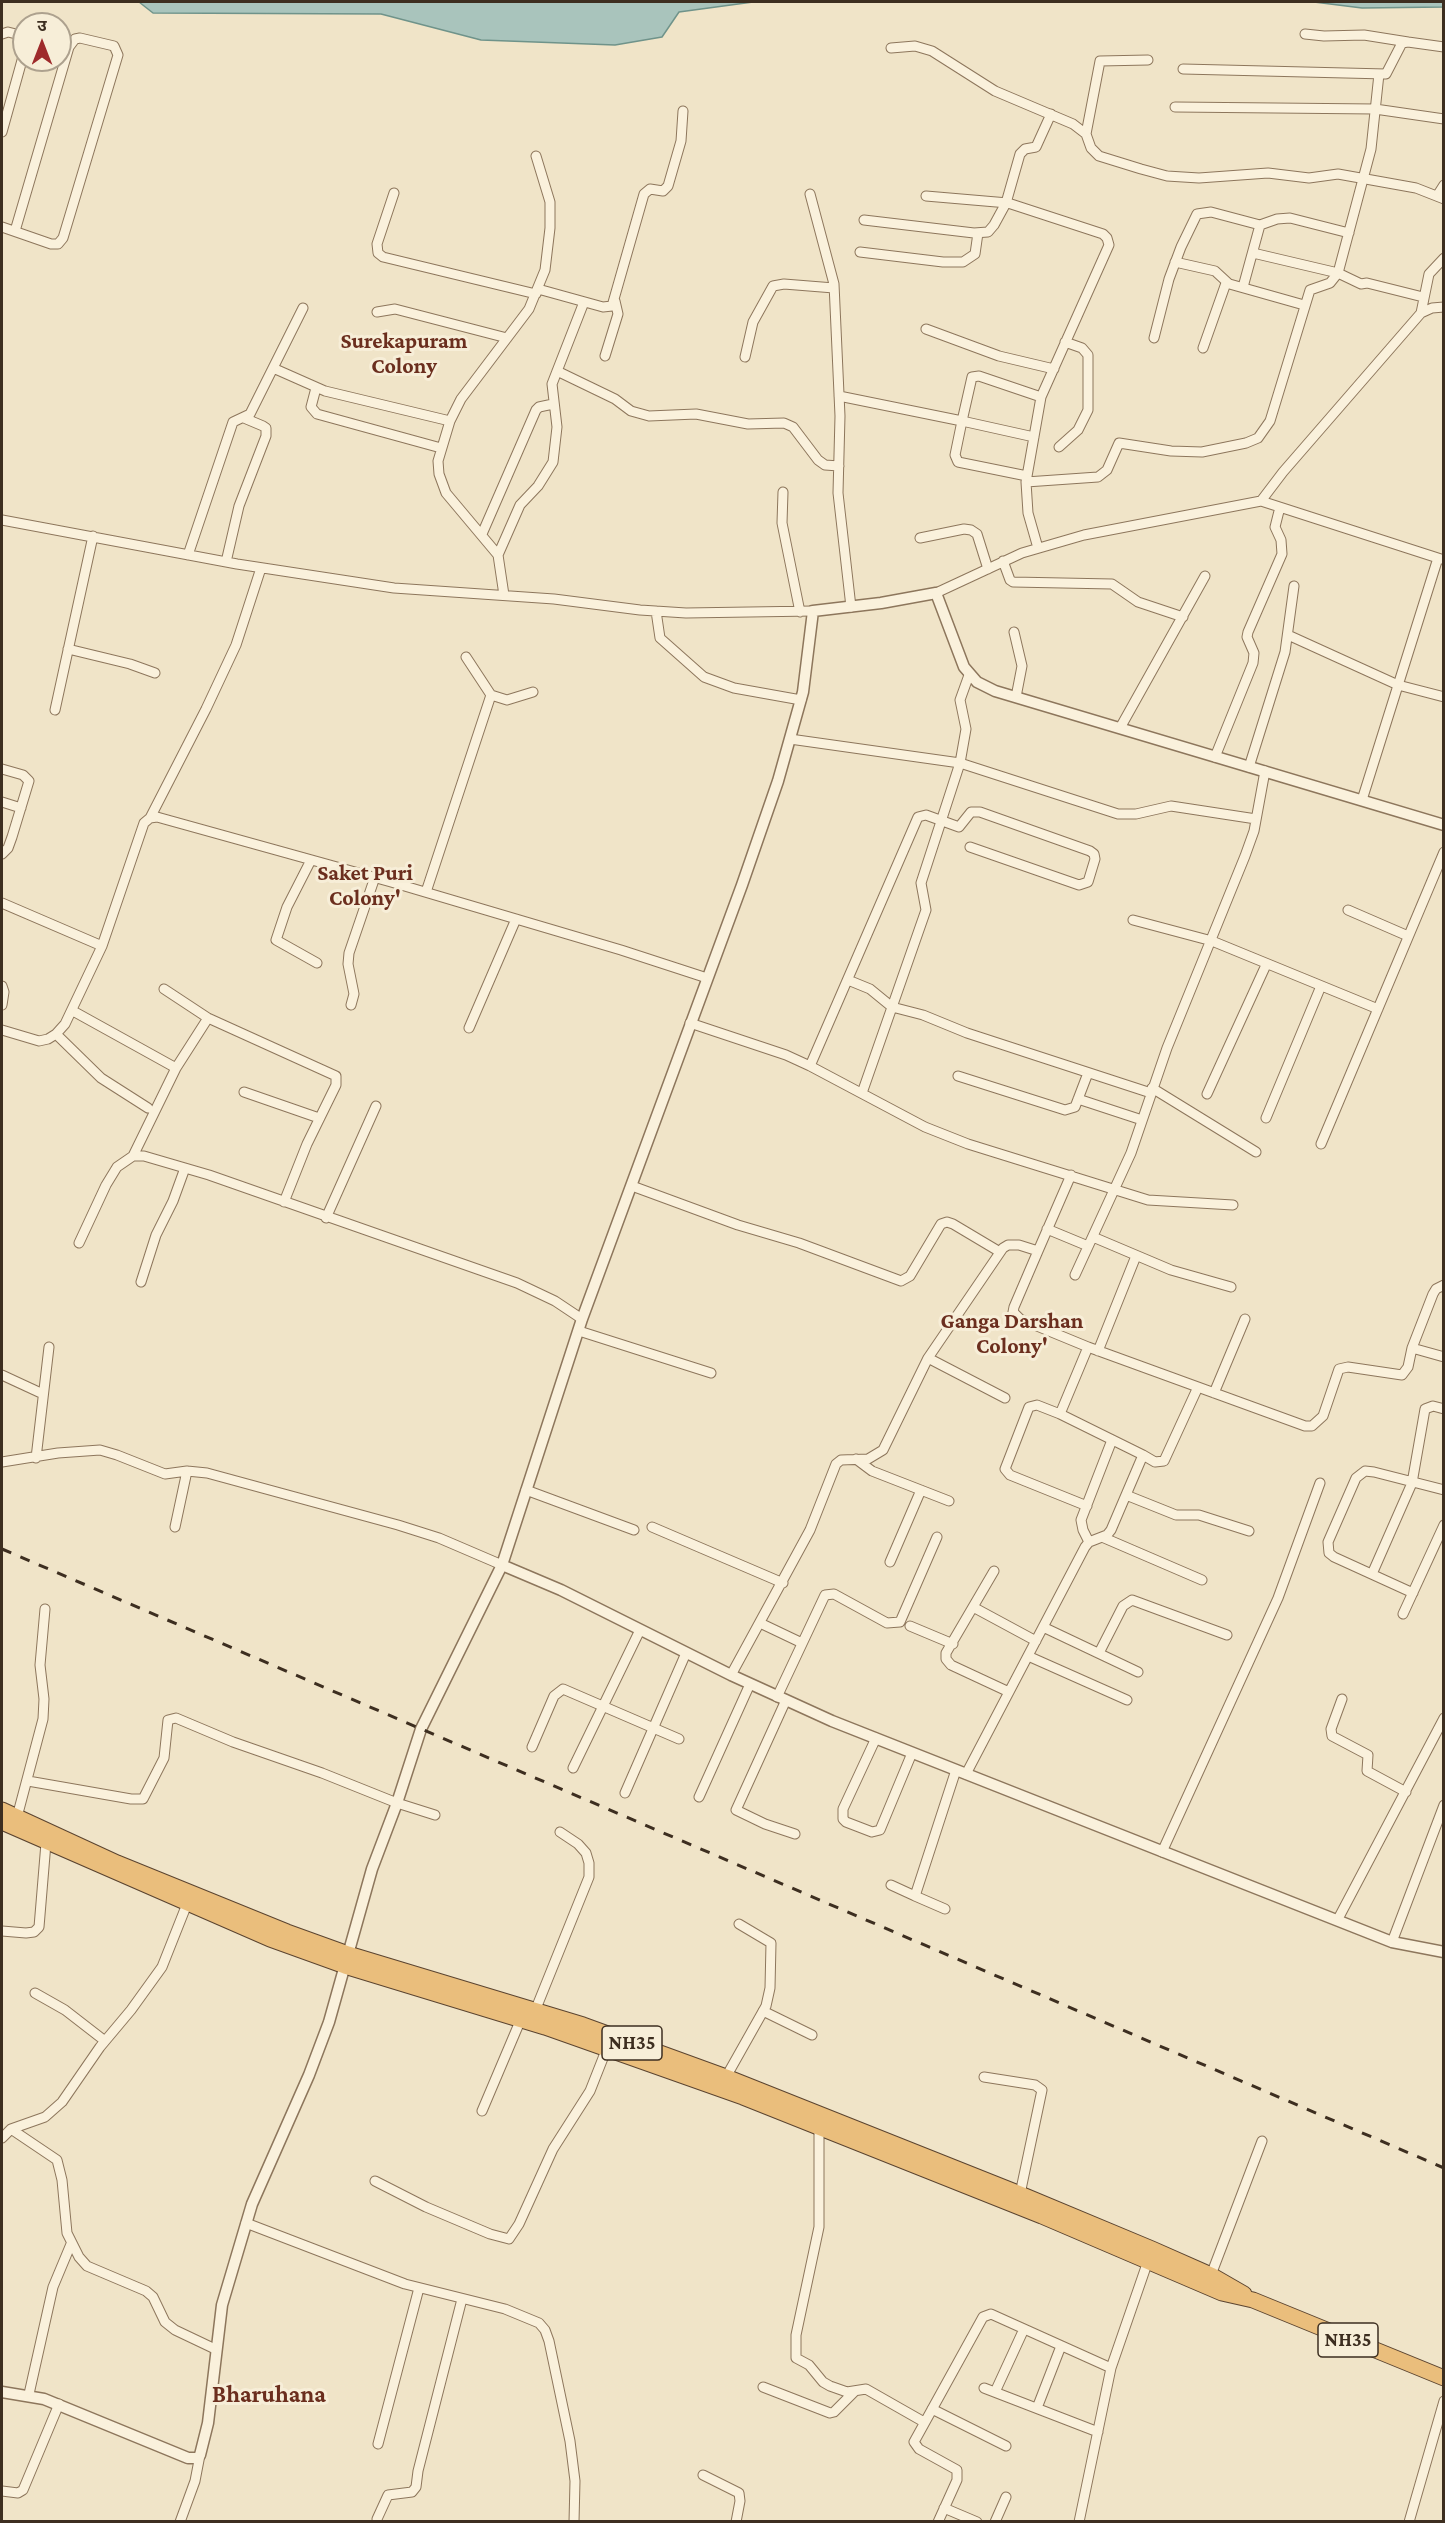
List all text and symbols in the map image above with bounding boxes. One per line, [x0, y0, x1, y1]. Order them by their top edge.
north arrow [12, 12, 72, 72]
text: उ [37, 17, 47, 34]
district label: Surekapuram Colony [341, 328, 467, 380]
district label: Saket Puri Colony' [317, 860, 413, 912]
district label: Ganga Darshan Colony' [941, 1308, 1083, 1360]
road number: NH35 [602, 2026, 662, 2060]
road number: NH35 [1318, 2323, 1378, 2357]
district label: Bharuhana [212, 2381, 326, 2409]

